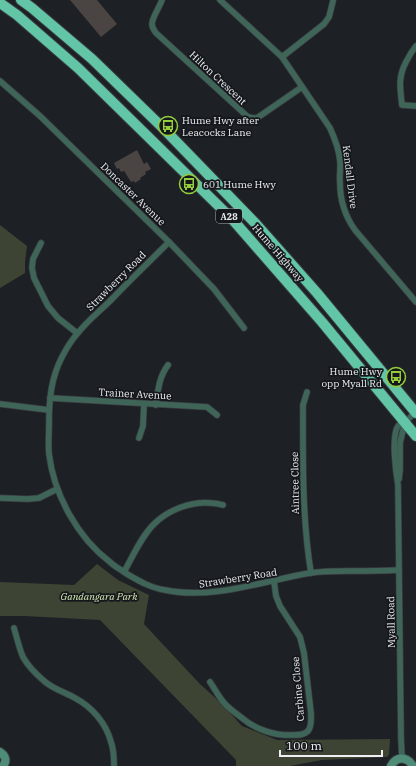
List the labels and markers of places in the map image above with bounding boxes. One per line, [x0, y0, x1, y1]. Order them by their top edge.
place label: Hume Hwy after Leacocks Lane [182, 114, 259, 139]
bus stop icon: Hume Hwy after Leacocks Lane [157, 115, 179, 137]
bus stop icon: 601 Hume Hwy [178, 173, 200, 195]
place label: 601 Hume Hwy [203, 178, 276, 191]
place label: Hume Hwy opp Myall Rd [321, 365, 383, 390]
bus stop icon: Hume Hwy opp Myall Rd [385, 366, 407, 388]

